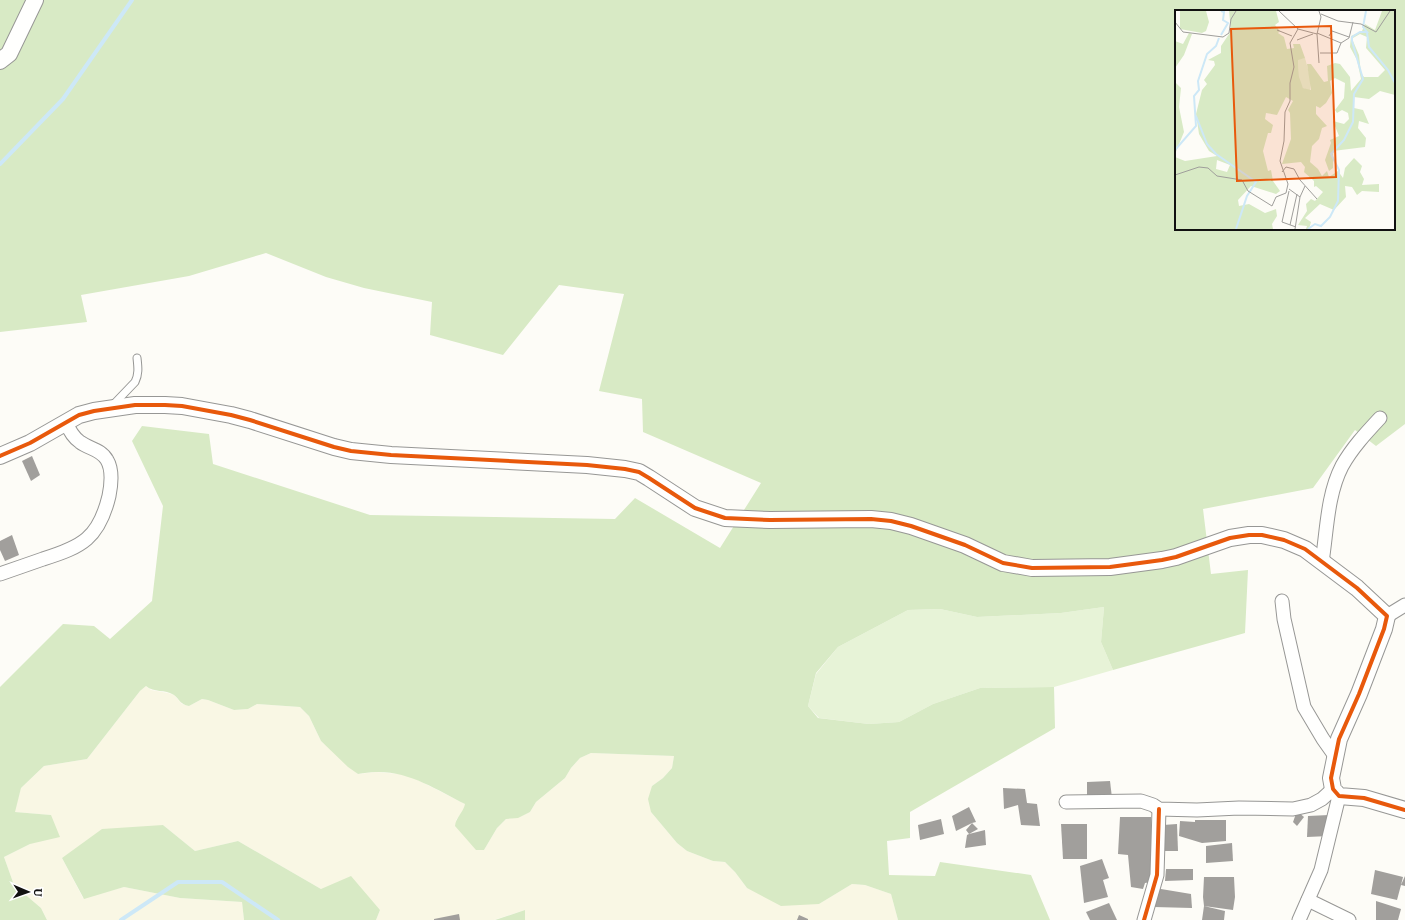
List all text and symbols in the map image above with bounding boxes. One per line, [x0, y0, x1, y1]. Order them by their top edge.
inset map [1175, 10, 1395, 230]
north arrow [8, 872, 48, 912]
text: U [31, 888, 47, 897]

